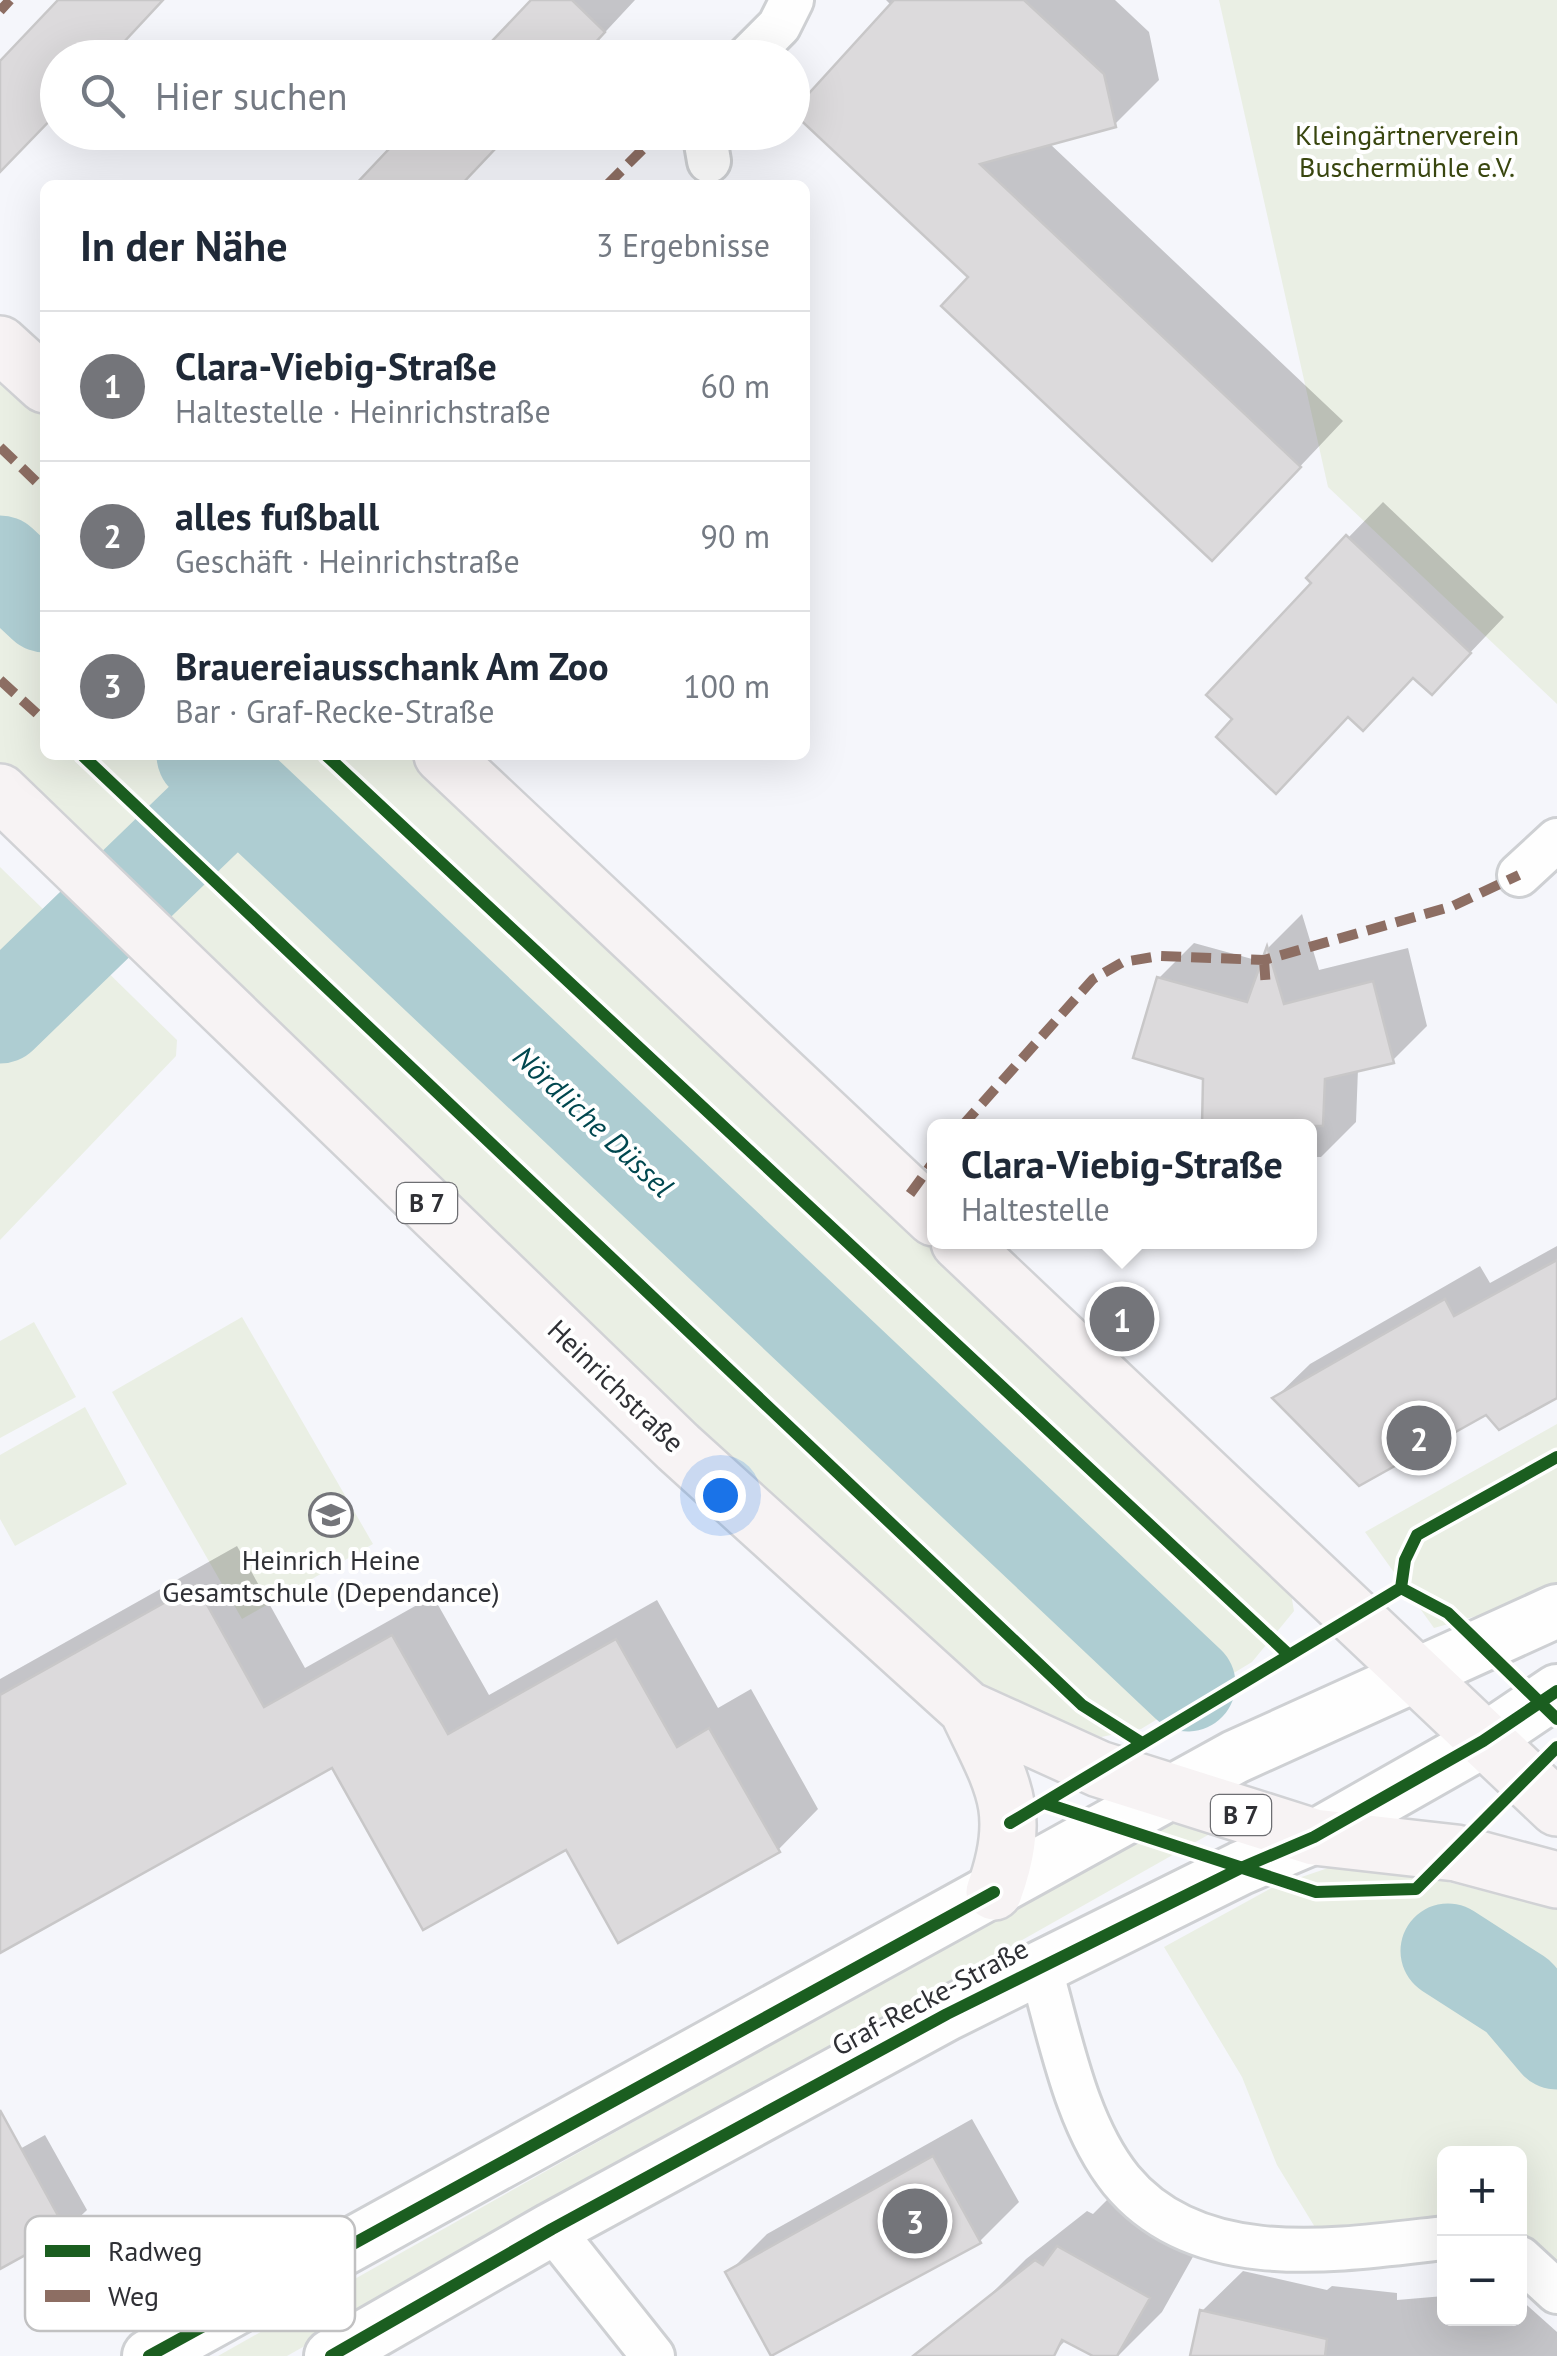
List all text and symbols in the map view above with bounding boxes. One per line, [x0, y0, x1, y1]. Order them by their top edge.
search box [40, 40, 810, 150]
icon: search [75, 68, 130, 123]
text: Hier suchen [155, 71, 348, 120]
park label: Kleingärtnerverein Buschermühle e.V. [1295, 116, 1519, 185]
text: In der Nähe [80, 218, 287, 273]
text: 3 Ergebnisse [596, 224, 770, 266]
text: Clara-Viebig-Straße [175, 341, 497, 390]
text: 1 [103, 365, 122, 407]
text: 60 m [701, 365, 770, 407]
text: Haltestelle · Heinrichstraße [175, 390, 551, 432]
text: alles fußball [175, 491, 379, 540]
text: 2 [103, 515, 122, 557]
text: 90 m [701, 515, 770, 557]
text: Geschäft · Heinrichstraße [175, 540, 520, 582]
text: Brauereiausschank Am Zoo [175, 641, 609, 690]
text: 3 [103, 665, 122, 707]
text: 100 m [683, 665, 770, 707]
text: Bar · Graf-Recke-Straße [175, 690, 495, 732]
water label: Nördliche Düssel [506, 1037, 682, 1205]
popup [927, 1119, 1317, 1249]
text: Clara-Viebig-Straße [961, 1139, 1283, 1188]
road number: B 7 [397, 1183, 457, 1223]
text: Haltestelle [961, 1188, 1110, 1230]
pin: 1 [1090, 1282, 1154, 1356]
street label: Heinrichstraße [540, 1311, 693, 1460]
pin: 2 [1386, 1400, 1452, 1476]
your location [695, 1470, 746, 1521]
school or university icon: Heinrich Heine Gesamtschule (Dependance) [308, 1492, 354, 1538]
place label: Heinrich Heine Gesamtschule (Dependance) [162, 1541, 500, 1610]
road number: B 7 [1211, 1795, 1271, 1835]
street label: Graf-Recke-Straße [825, 1929, 1034, 2064]
map controls [1437, 2146, 1527, 2326]
button: + [1437, 2146, 1527, 2236]
pin: 3 [882, 2184, 948, 2258]
legend [25, 2216, 355, 2331]
text: Radweg [108, 2232, 203, 2269]
button: − [1437, 2236, 1527, 2326]
text: Weg [108, 2277, 159, 2314]

